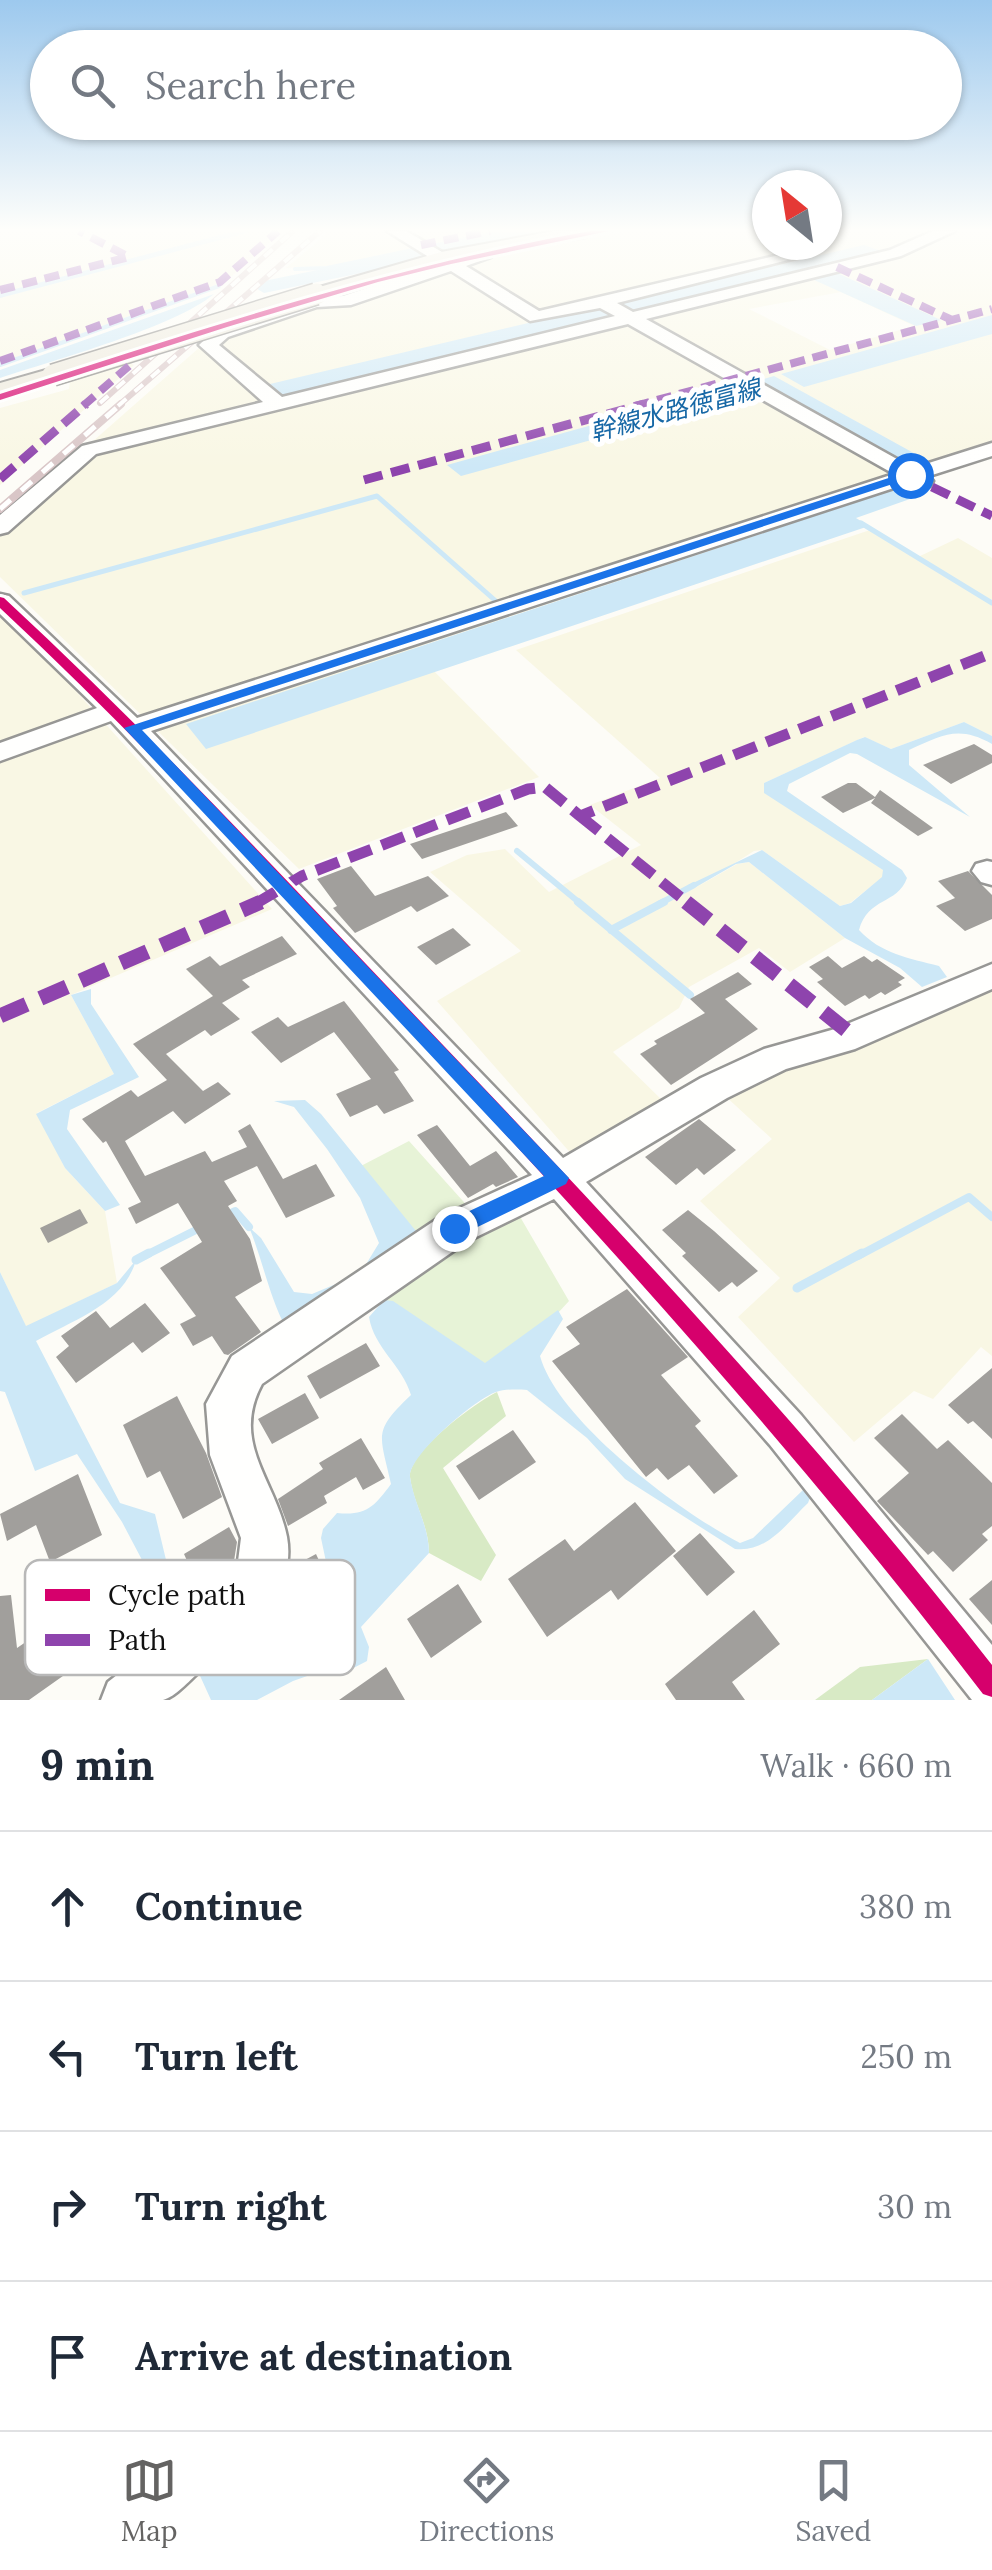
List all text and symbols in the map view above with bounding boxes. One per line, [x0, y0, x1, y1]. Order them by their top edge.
search box [30, 30, 962, 140]
icon: search [65, 58, 120, 113]
text: Search here [145, 61, 356, 109]
north arrow [752, 170, 842, 260]
water label: 幹線水路徳富線 [586, 371, 767, 448]
route start [888, 453, 934, 499]
route end [432, 1206, 478, 1252]
legend [25, 1560, 355, 1675]
text: Cycle path [108, 1577, 246, 1613]
text: Path [108, 1622, 167, 1658]
text: 9 min [40, 1738, 154, 1792]
text: Walk · 660 m [760, 1745, 952, 1786]
icon: ahead [40, 1879, 95, 1934]
text: Continue [135, 1882, 303, 1930]
text: 380 m [859, 1886, 952, 1927]
icon: left [40, 2029, 95, 2084]
text: Turn left [135, 2032, 298, 2080]
text: 250 m [860, 2036, 952, 2077]
icon: right [40, 2179, 95, 2234]
text: Turn right [135, 2182, 326, 2230]
text: 30 m [877, 2186, 952, 2227]
icon: arrive [40, 2329, 95, 2384]
text: Arrive at destination [135, 2332, 512, 2380]
tab: Map [121, 2453, 178, 2549]
tab: Directions [419, 2453, 554, 2549]
tab: Saved [796, 2453, 871, 2549]

